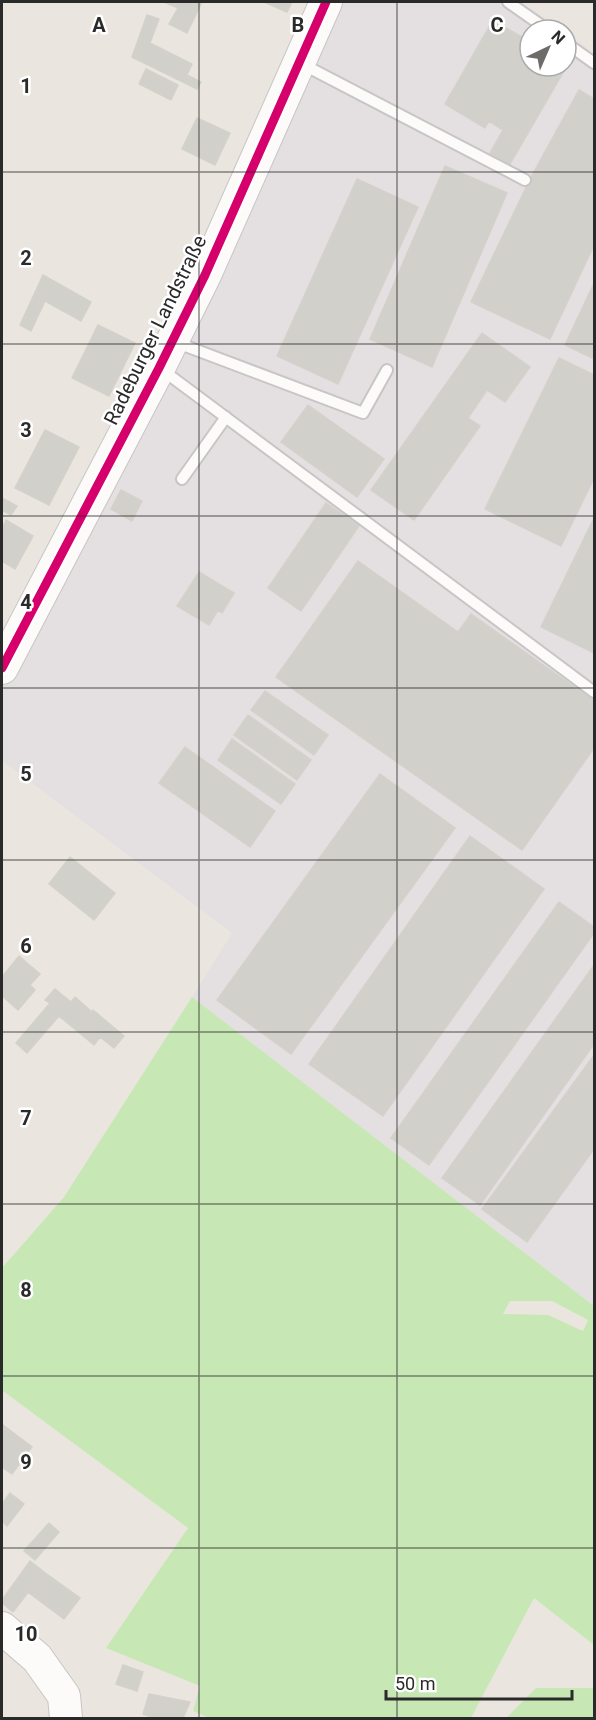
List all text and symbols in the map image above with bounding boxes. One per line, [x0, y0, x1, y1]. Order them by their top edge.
text: A [92, 13, 106, 37]
text: B [292, 13, 304, 37]
text: C [490, 13, 504, 37]
north arrow [518, 18, 578, 78]
text: N [547, 27, 569, 48]
text: 1 [20, 74, 32, 98]
street label: Radeburger Landstraße [99, 231, 211, 429]
text: 2 [20, 246, 32, 270]
text: 3 [20, 418, 32, 442]
text: 4 [20, 590, 32, 614]
text: 5 [20, 762, 32, 786]
text: 6 [20, 934, 32, 958]
text: 7 [20, 1106, 32, 1130]
text: 8 [20, 1278, 32, 1302]
text: 9 [20, 1450, 32, 1474]
text: 10 [15, 1622, 37, 1646]
scale bar [386, 1663, 572, 1701]
text: 50 m [395, 1673, 435, 1694]

